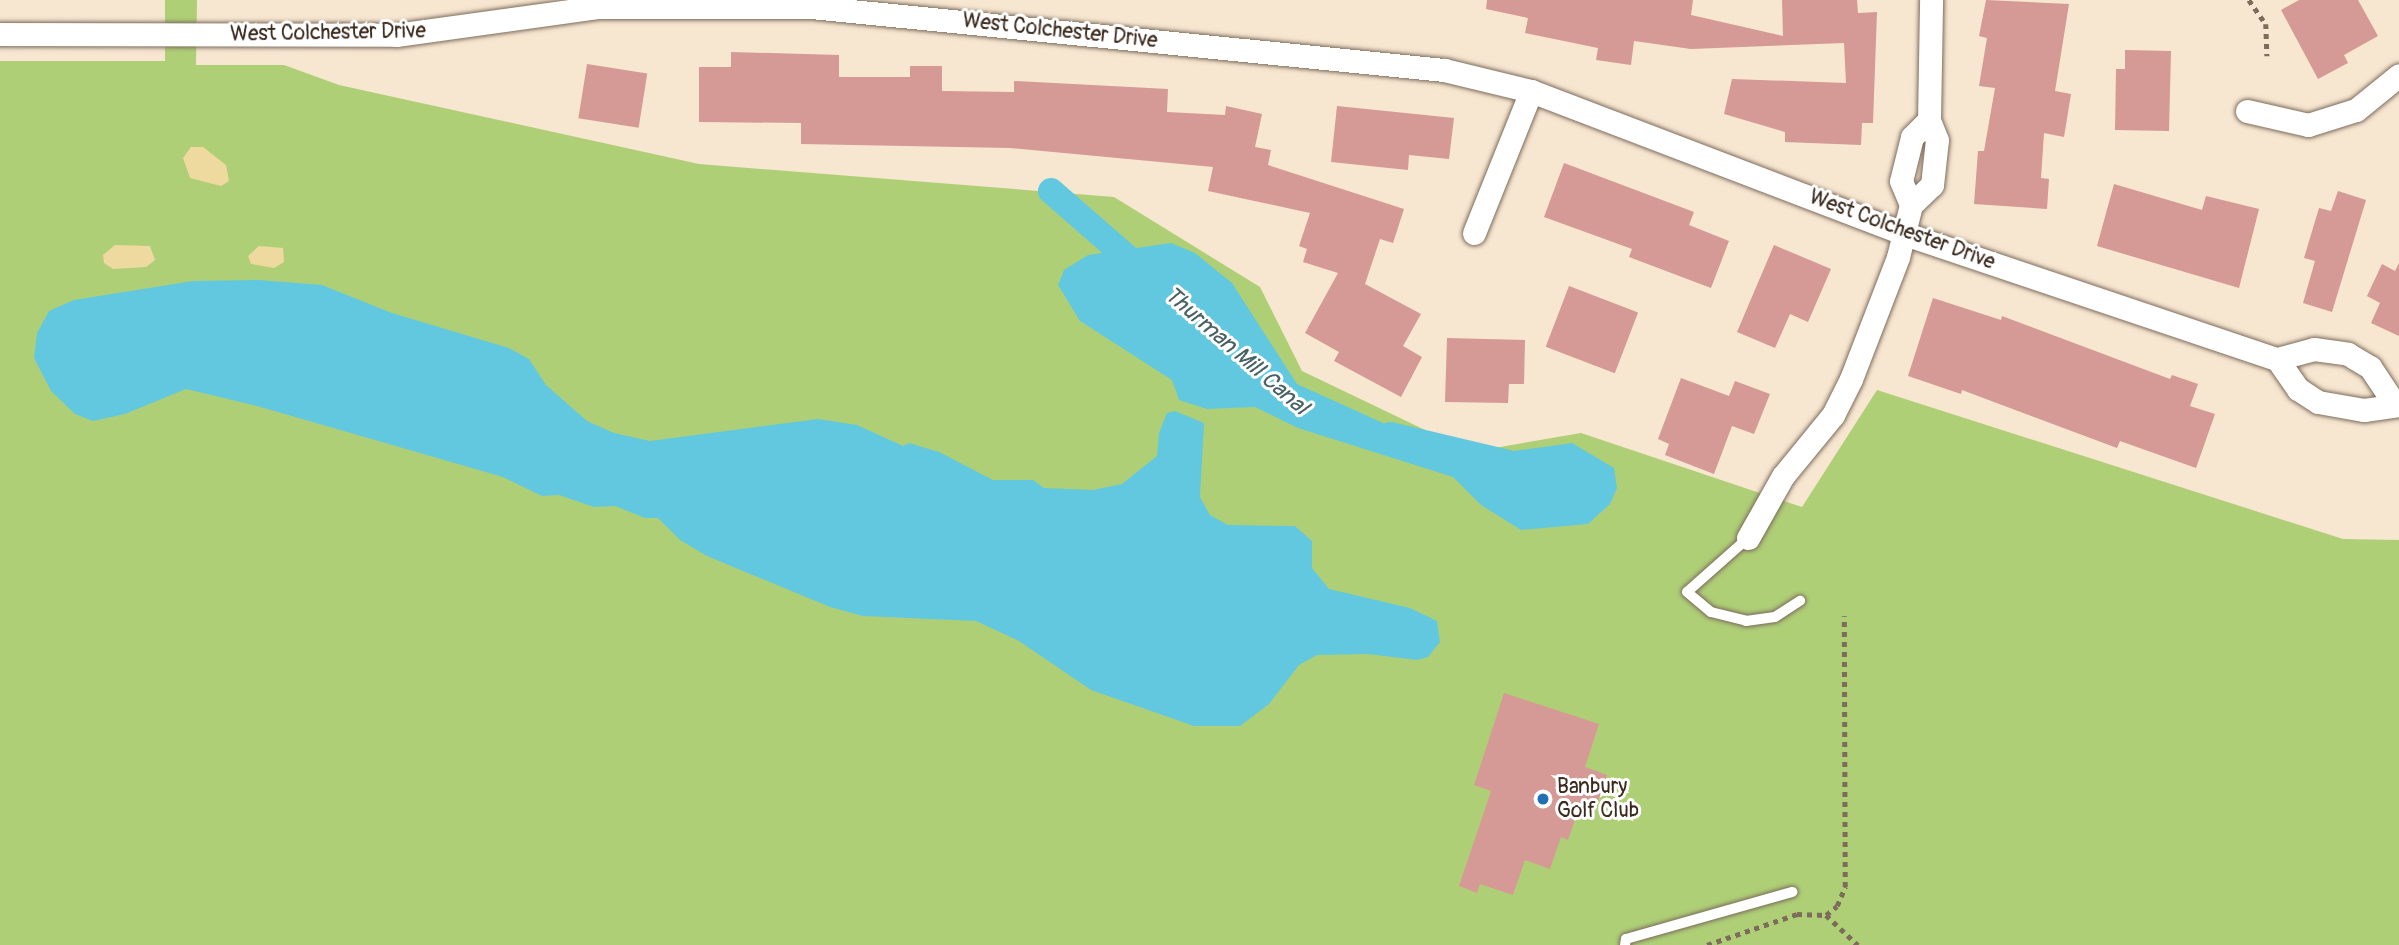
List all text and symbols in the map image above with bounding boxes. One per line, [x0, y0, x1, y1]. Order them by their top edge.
street label: West Colchester Drive [961, 8, 1159, 54]
street label: West Colchester Drive [230, 19, 426, 47]
street label: West Colchester Drive [1806, 185, 1998, 275]
water label: Thurman Mill Canal [1158, 281, 1314, 421]
place label: Banbury Golf Club [1557, 774, 1639, 824]
marker: Banbury Golf Club [1535, 791, 1551, 807]

